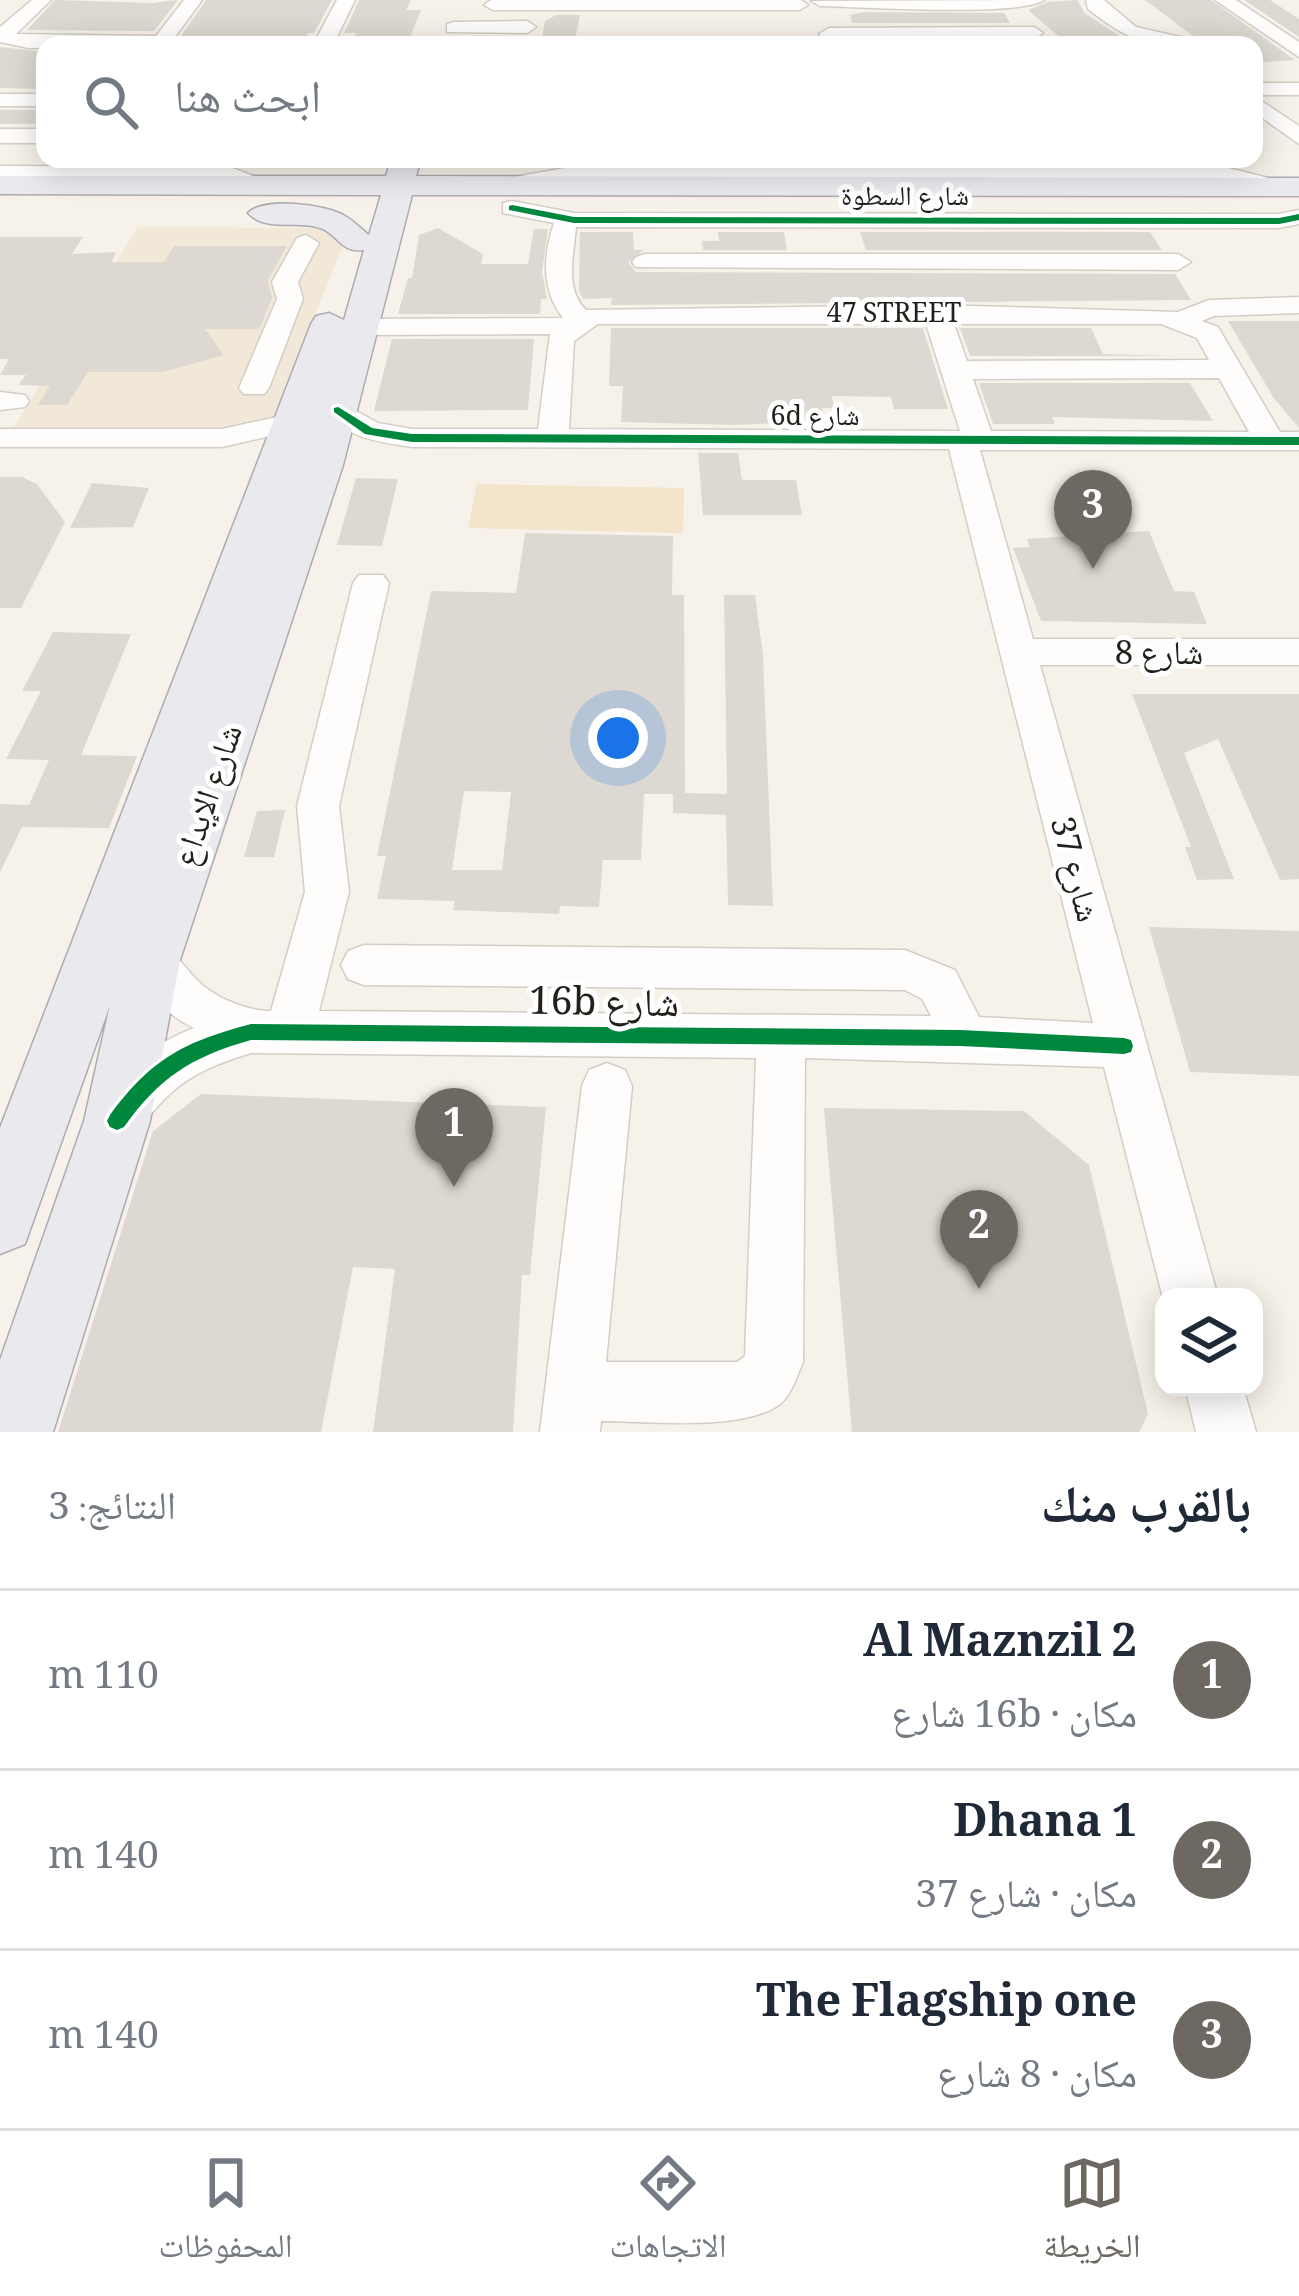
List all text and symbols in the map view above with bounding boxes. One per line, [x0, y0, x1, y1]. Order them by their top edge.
search box [36, 36, 1263, 168]
text: ابحث هنا [174, 64, 321, 141]
icon: search [78, 69, 144, 135]
street label: شارع السطوة [841, 176, 969, 222]
street label: 47 STREET [827, 293, 962, 339]
street label: 6d شارع [771, 396, 859, 442]
pin: 3 [1054, 470, 1132, 569]
street label: 8 شارع [1115, 629, 1203, 685]
your location [588, 708, 648, 768]
street label: شارع الإبداع [161, 718, 262, 875]
street label: شارع 37 [1030, 811, 1112, 929]
street label: 16b شارع [528, 972, 680, 1041]
pin: 1 [415, 1088, 493, 1187]
pin: 2 [940, 1190, 1018, 1289]
map controls [1155, 1288, 1263, 1396]
button: layers [1155, 1288, 1263, 1396]
text: بالقرب منك [1041, 1467, 1251, 1554]
text: النتائج: 3 [48, 1477, 176, 1544]
text: Al Maznzil 2 [863, 1608, 1137, 1685]
text: 110 m [48, 1646, 159, 1713]
text: 1 [1201, 1646, 1223, 1713]
text: مكان · 16b شارع [891, 1685, 1137, 1752]
text: Dhana 1 [953, 1788, 1137, 1865]
text: 140 m [48, 1826, 159, 1893]
text: 2 [1201, 1826, 1223, 1893]
text: مكان · شارع 37 [915, 1865, 1137, 1932]
text: The Flagship one [756, 1968, 1137, 2045]
text: 140 m [48, 2006, 159, 2073]
text: 3 [1201, 2006, 1223, 2073]
text: مكان · 8 شارع [937, 2045, 1137, 2112]
tab: المحفوظات [158, 2150, 293, 2278]
tab: الاتجاهات [609, 2150, 727, 2278]
tab: الخريطة [1043, 2150, 1141, 2278]

